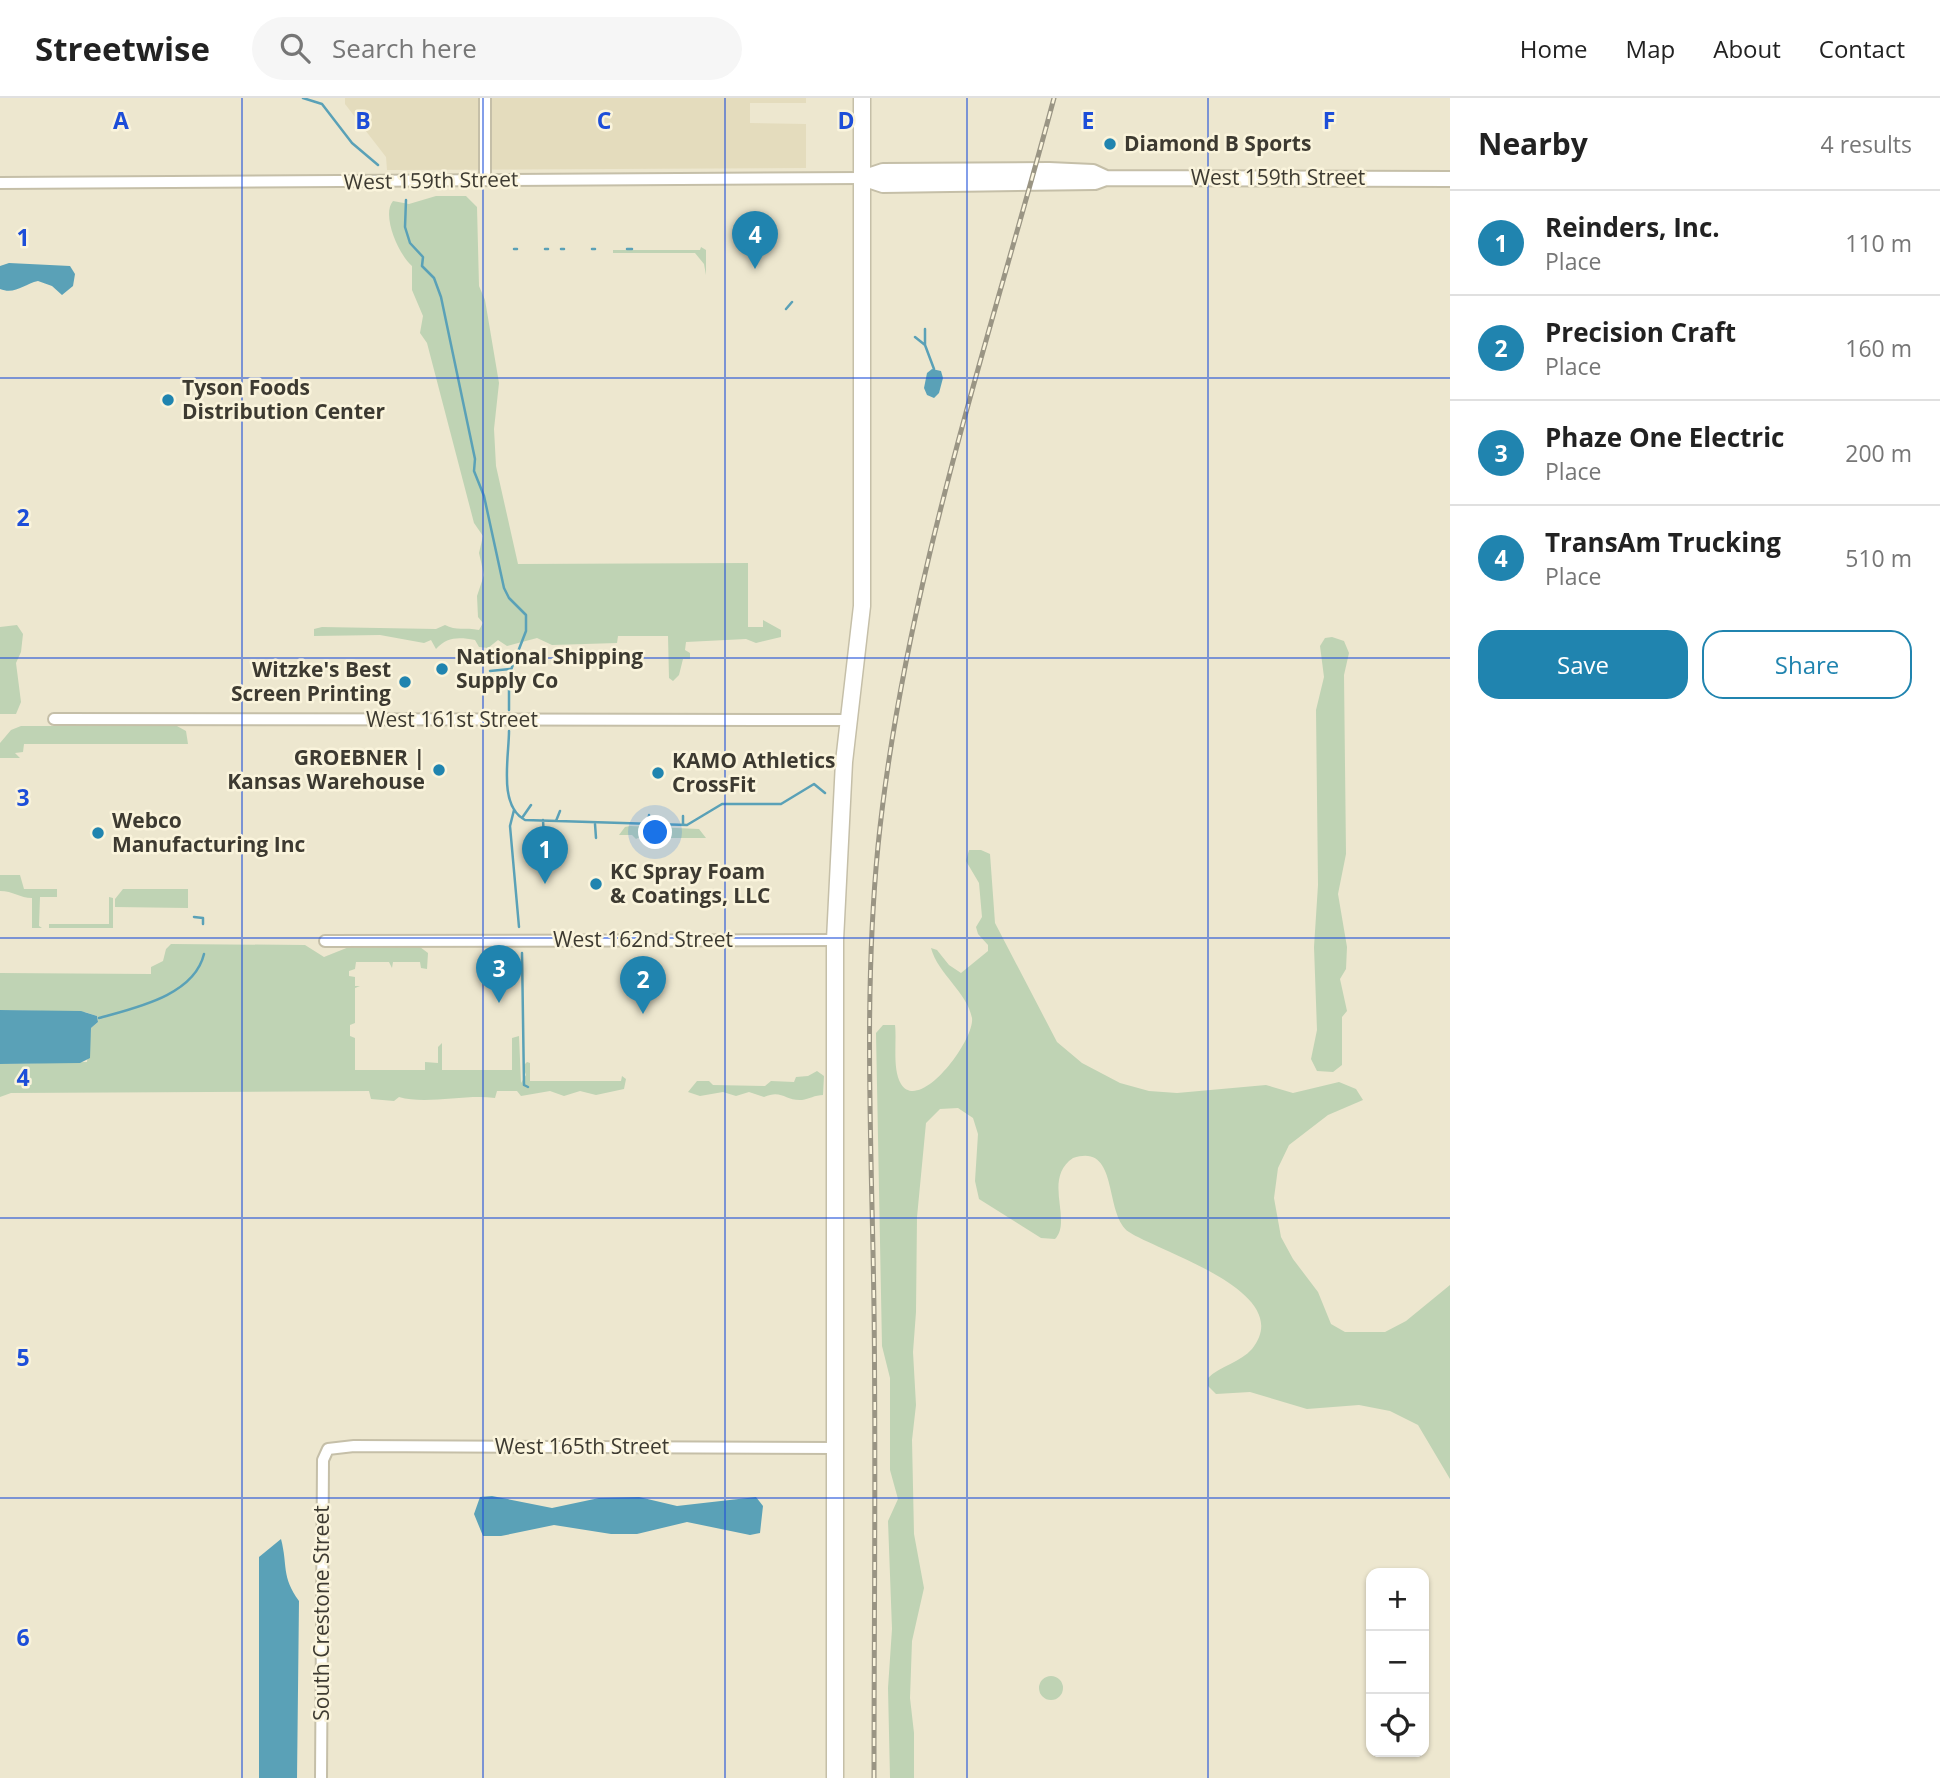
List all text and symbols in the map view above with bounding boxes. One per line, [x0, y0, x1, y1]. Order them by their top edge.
search box [252, 17, 742, 80]
text: Streetwise [35, 26, 210, 71]
icon: search [276, 29, 314, 67]
text: Search here [332, 30, 477, 66]
text: Home [1520, 32, 1588, 65]
text: Map [1626, 32, 1675, 65]
text: About [1713, 32, 1781, 65]
text: Contact [1819, 32, 1905, 65]
text: A [113, 104, 129, 136]
text: B [355, 104, 371, 136]
text: C [597, 104, 611, 136]
text: D [837, 104, 855, 136]
text: E [1082, 104, 1094, 136]
text: F [1323, 104, 1335, 136]
text: Nearby [1478, 123, 1588, 164]
text: 4 results [1821, 128, 1912, 160]
place label: Diamond B Sports [1124, 129, 1311, 157]
marker: Diamond B Sports [1102, 136, 1118, 152]
street label: West 159th Street [1191, 163, 1365, 191]
street label: West 159th Street [343, 164, 519, 196]
text: Reinders, Inc. [1545, 209, 1720, 245]
pin: 4 [732, 211, 778, 269]
text: 1 [16, 221, 30, 253]
text: 1 [1494, 227, 1508, 259]
text: 110 m [1845, 227, 1912, 259]
text: Place [1545, 245, 1601, 277]
text: Precision Craft [1545, 314, 1736, 350]
text: 2 [1494, 332, 1508, 364]
text: 160 m [1845, 332, 1912, 364]
text: Place [1545, 350, 1601, 382]
place label: Tyson Foods Distribution Center [182, 373, 385, 425]
marker: Tyson Foods Distribution Center [160, 392, 176, 408]
text: Phaze One Electric [1545, 419, 1784, 455]
text: 3 [1494, 437, 1508, 469]
text: 200 m [1845, 437, 1912, 469]
text: Place [1545, 455, 1601, 487]
text: 2 [16, 501, 30, 533]
text: TransAm Trucking [1545, 524, 1781, 560]
text: 4 [1494, 542, 1508, 574]
text: 510 m [1845, 542, 1912, 574]
text: Place [1545, 560, 1601, 592]
button: Save [1478, 630, 1688, 699]
button: Share [1702, 630, 1912, 699]
place label: National Shipping Supply Co [456, 642, 643, 694]
place label: Witzke's Best Screen Printing [231, 655, 391, 707]
marker: National Shipping Supply Co [434, 661, 450, 677]
marker: Witzke's Best Screen Printing [397, 674, 413, 690]
street label: West 161st Street [366, 705, 538, 733]
place label: GROEBNER | Kansas Warehouse [227, 743, 425, 795]
place label: KAMO Athletics CrossFit [672, 746, 835, 798]
marker: GROEBNER | Kansas Warehouse [431, 762, 447, 778]
marker: KAMO Athletics CrossFit [650, 765, 666, 781]
text: 3 [16, 781, 30, 813]
place label: Webco Manufacturing Inc [112, 806, 305, 858]
your location [638, 815, 672, 849]
marker: Webco Manufacturing Inc [90, 825, 106, 841]
pin: 1 [522, 826, 568, 884]
place label: KC Spray Foam & Coatings, LLC [610, 857, 770, 909]
marker: KC Spray Foam & Coatings, LLC [588, 876, 604, 892]
street label: West 162nd Street [553, 925, 733, 953]
pin: 3 [476, 945, 522, 1003]
pin: 2 [620, 956, 666, 1014]
text: 4 [16, 1061, 30, 1093]
text: 5 [16, 1341, 30, 1373]
street label: West 165th Street [495, 1432, 669, 1460]
street label: South Crestone Street [307, 1505, 335, 1721]
map controls [1366, 1568, 1429, 1757]
button: + [1366, 1568, 1429, 1631]
text: 6 [16, 1621, 30, 1653]
button: − [1366, 1631, 1429, 1694]
button: locate [1366, 1694, 1429, 1757]

